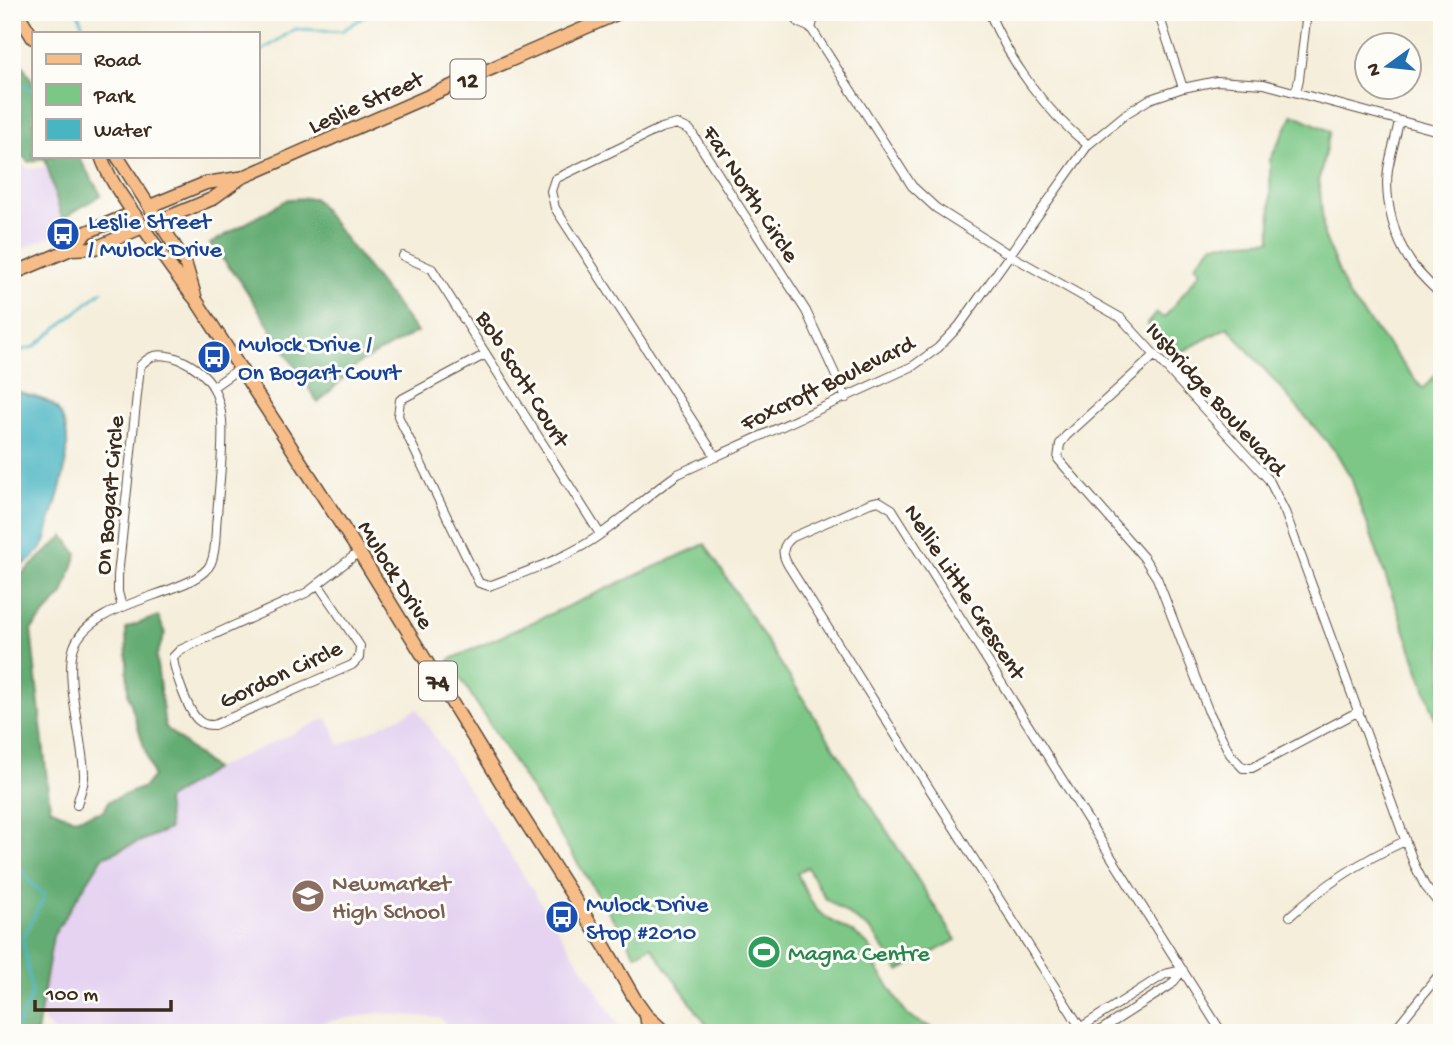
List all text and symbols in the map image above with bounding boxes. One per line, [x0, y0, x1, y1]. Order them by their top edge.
legend [32, 32, 259, 158]
north arrow [1352, 32, 1422, 102]
text: Road [94, 50, 142, 75]
road number: 12 [450, 60, 486, 99]
text: N [1362, 61, 1388, 78]
street label: Leslie Street [305, 65, 430, 142]
text: Park [93, 86, 137, 111]
text: Water [94, 120, 152, 145]
street label: Far North Circle [694, 120, 804, 269]
place label: Leslie Street / Mulock Drive [88, 209, 223, 266]
bus stop icon: Leslie Street / Mulock Drive [44, 215, 82, 253]
street label: Bob Scott Court [467, 306, 576, 455]
street label: Ivsbridge Boulevard [1138, 317, 1293, 485]
street label: Foxcroft Boulevard [736, 330, 922, 440]
place label: Mulock Drive / On Bogart Court [238, 332, 402, 389]
bus stop icon: Mulock Drive / On Bogart Court [195, 338, 233, 376]
street label: On Bogart Circle [90, 414, 133, 576]
street label: Nellie Little Crescent [896, 500, 1032, 688]
street label: Mulock Drive [349, 516, 439, 636]
street label: Gordon Circle [215, 635, 348, 717]
road number: 74 [419, 662, 457, 701]
place label: Newmarket High School [332, 871, 453, 928]
school or university icon: Newmarket High School [289, 877, 327, 915]
place label: Mulock Drive Stop #2010 [586, 892, 709, 949]
bus stop icon: Mulock Drive Stop #2010 [543, 898, 581, 936]
sports icon: Magna Centre [745, 933, 783, 971]
place label: Magna Centre [788, 941, 930, 970]
scale bar [35, 968, 172, 1012]
text: 100 m [45, 984, 98, 1009]

